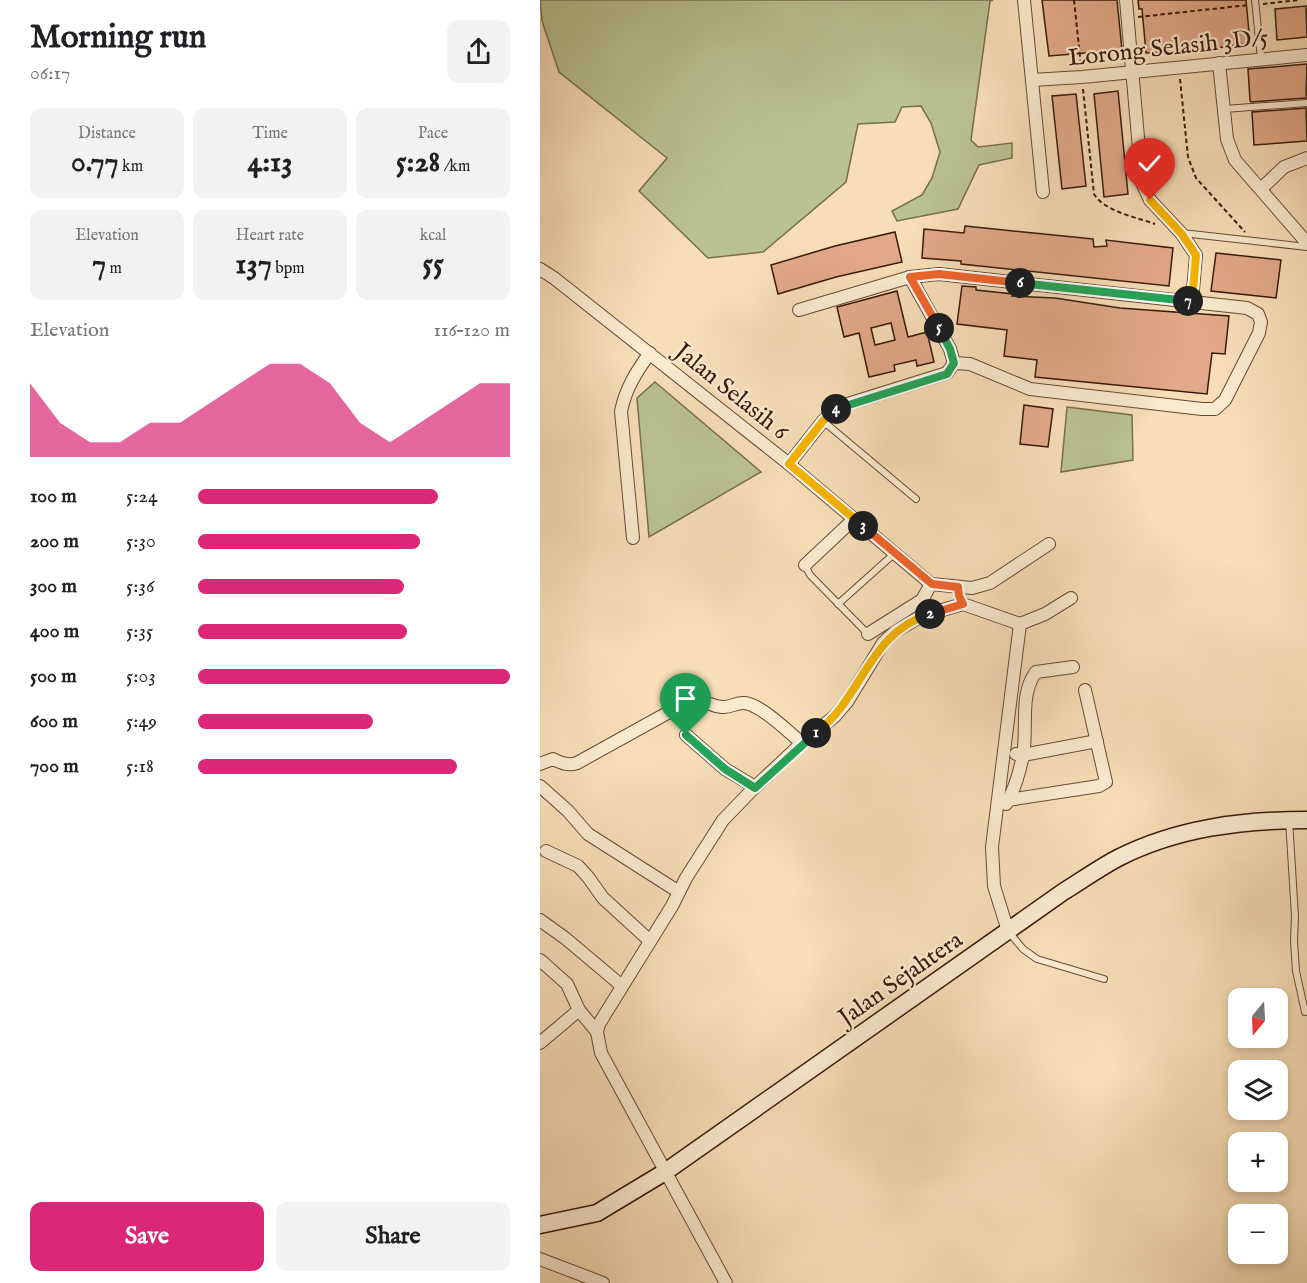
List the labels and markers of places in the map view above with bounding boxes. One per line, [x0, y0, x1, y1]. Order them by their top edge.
pin [1124, 138, 1175, 200]
pin: 6 [1005, 268, 1035, 298]
pin: 7 [1173, 286, 1203, 316]
pin: 5 [924, 313, 954, 343]
pin: 4 [821, 394, 851, 424]
pin: 3 [848, 511, 878, 541]
pin: 2 [915, 599, 945, 629]
pin [660, 673, 711, 735]
pin: 1 [801, 718, 831, 748]

